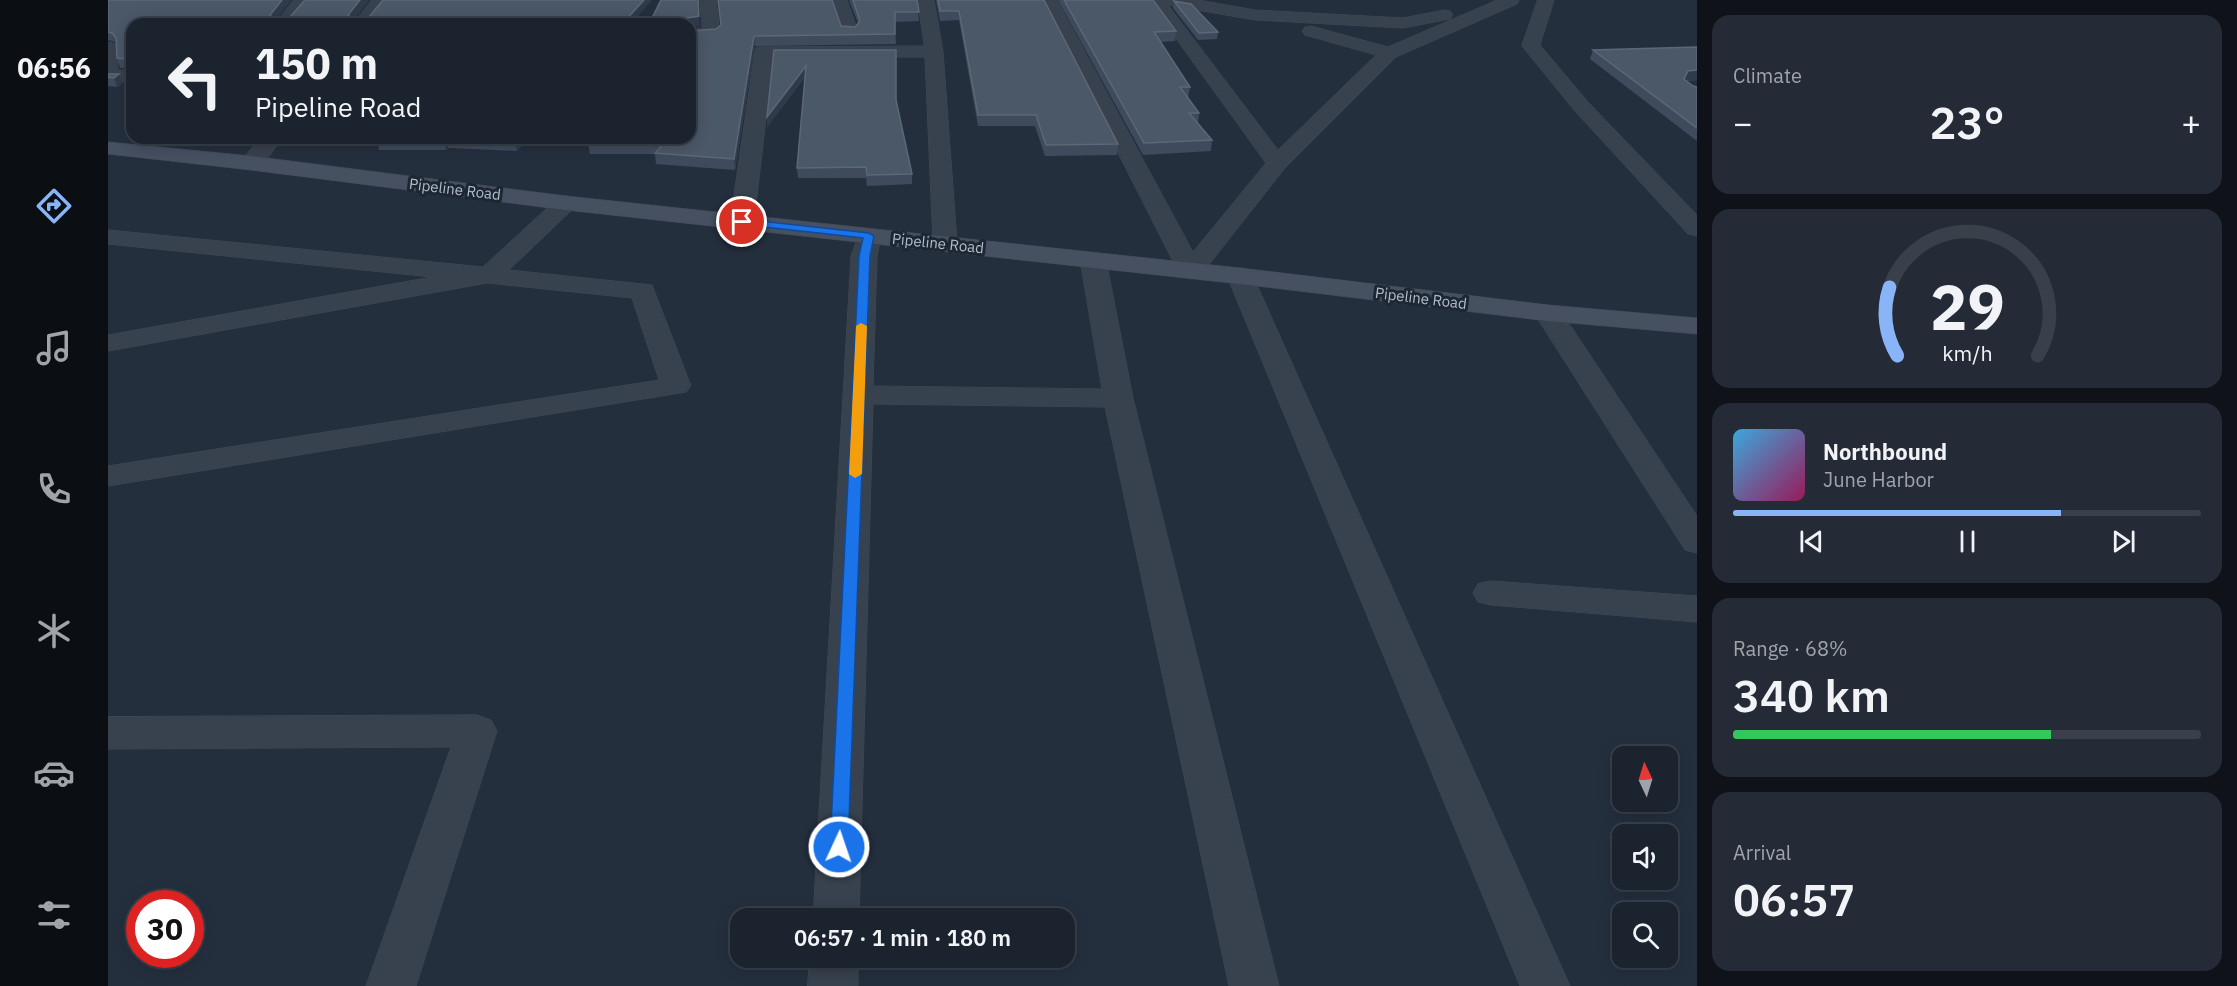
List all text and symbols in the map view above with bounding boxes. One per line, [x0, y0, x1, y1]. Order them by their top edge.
text: 150 m [255, 36, 378, 91]
icon: left [156, 42, 234, 120]
text: 06:56 [17, 50, 91, 85]
text: Climate [1733, 62, 1802, 89]
text: Pipeline Road [255, 89, 421, 124]
text: 23° [1929, 93, 2005, 151]
text: − [1733, 101, 1753, 144]
text: + [2181, 101, 2201, 144]
street label: Pipeline Road [408, 174, 502, 204]
icon: directions [33, 185, 75, 227]
pin [716, 196, 767, 247]
icon: arrive [725, 205, 758, 238]
street label: Pipeline Road [891, 229, 985, 257]
text: 29 [1930, 266, 2004, 347]
street label: Pipeline Road [1374, 283, 1468, 313]
icon: music [33, 327, 75, 369]
text: km/h [1942, 339, 1992, 367]
text: Northbound [1823, 437, 1947, 466]
text: June Harbor [1823, 466, 1934, 493]
icon: phone [33, 468, 75, 510]
icon: previous [1795, 525, 1828, 558]
icon: pause [1951, 525, 1984, 558]
icon: next [2107, 525, 2140, 558]
icon: climate [33, 610, 75, 652]
text: Range · 68% [1733, 635, 1848, 662]
text: 340 km [1733, 666, 1890, 724]
north arrow [1612, 746, 1678, 812]
map controls [1612, 746, 1678, 968]
icon: car [33, 752, 75, 794]
position arrow [807, 815, 871, 879]
button: sound [1612, 824, 1678, 890]
text: Arrival [1733, 839, 1791, 866]
text: 06:57 [1733, 870, 1855, 928]
speed limit sign: 30 [126, 890, 204, 968]
icon: filters [33, 894, 75, 936]
button: search [1612, 902, 1678, 968]
text: 06:57 · 1 min · 180 m [794, 923, 1011, 952]

